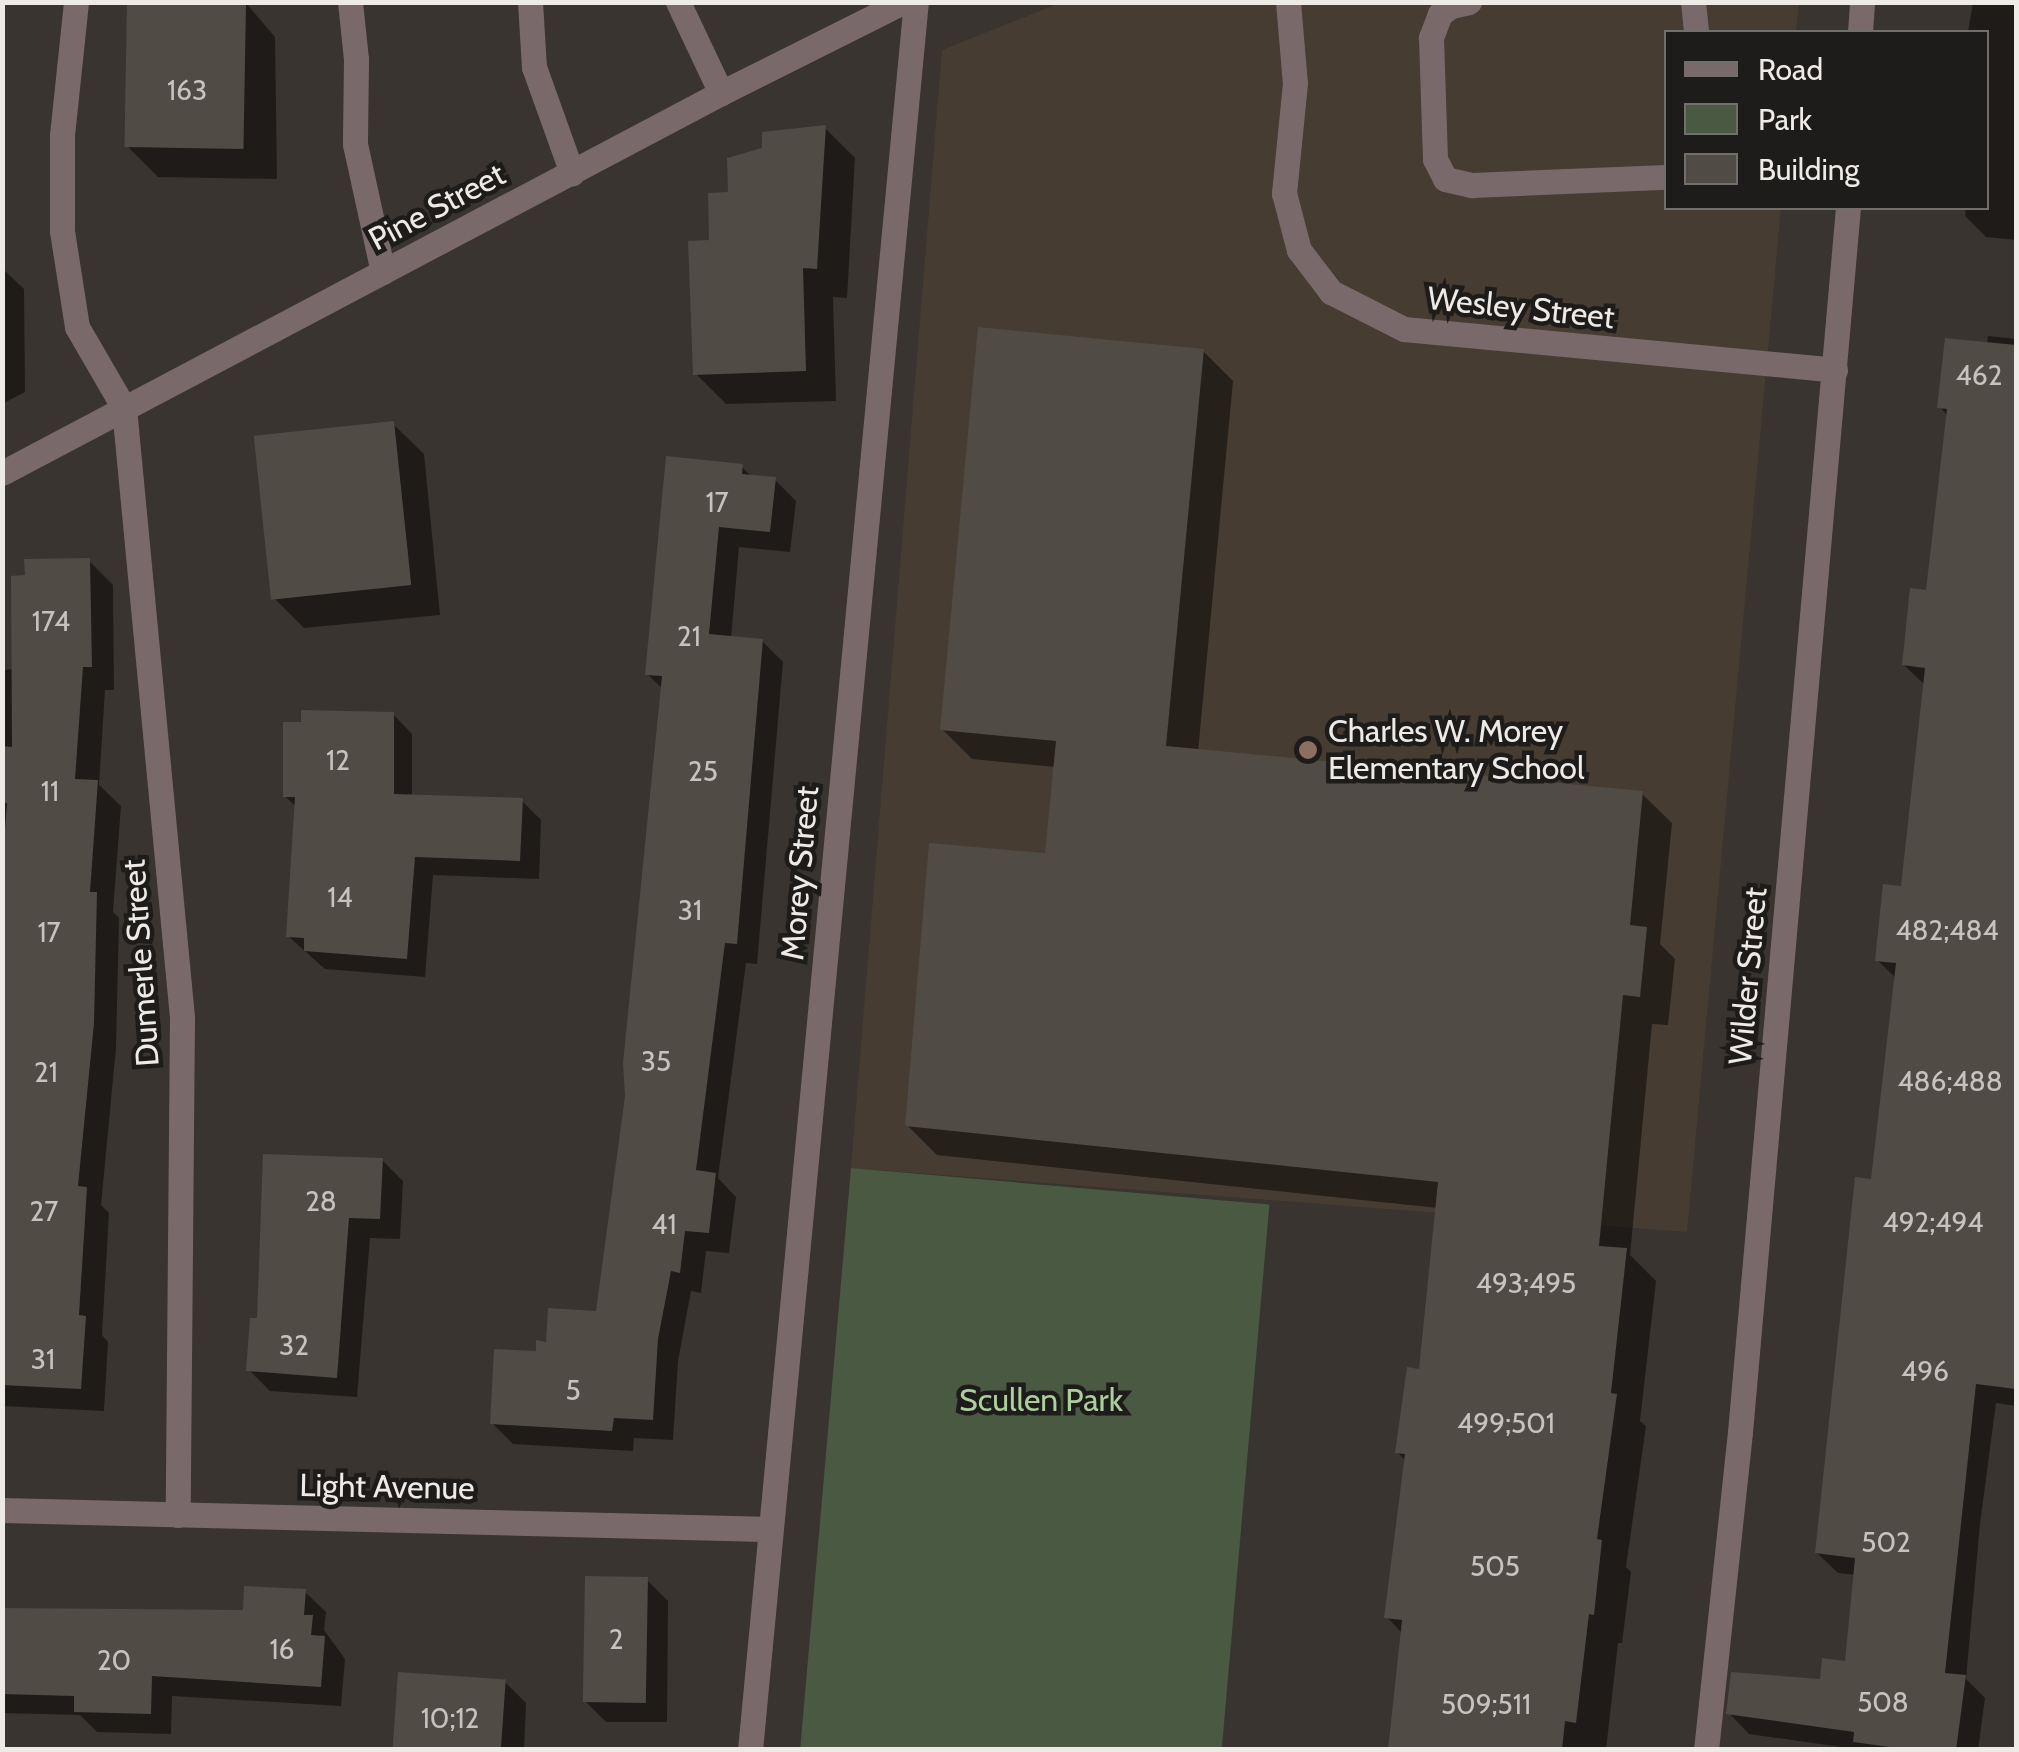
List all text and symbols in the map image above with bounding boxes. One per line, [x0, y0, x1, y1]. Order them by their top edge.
legend [1664, 30, 1989, 210]
text: Road [1758, 51, 1823, 88]
house number: 163 [167, 73, 207, 107]
text: Park [1758, 101, 1812, 138]
text: Building [1758, 151, 1860, 188]
street label: Pine Street [362, 155, 512, 259]
street label: Wesley Street [1426, 279, 1616, 337]
house number: 462 [1956, 358, 2002, 392]
house number: 17 [705, 485, 729, 519]
house number: 174 [32, 604, 70, 638]
house number: 21 [677, 619, 701, 653]
place label: Charles W. Morey Elementary School [1328, 713, 1585, 788]
marker: Charles W. Morey Elementary School [1297, 739, 1319, 761]
house number: 12 [326, 743, 350, 777]
house number: 25 [688, 754, 718, 788]
house number: 11 [41, 774, 59, 808]
street label: Morey Street [773, 784, 827, 962]
street label: Dumerle Street [115, 858, 167, 1068]
house number: 14 [327, 880, 353, 914]
street label: Wilder Street [1721, 886, 1775, 1066]
house number: 31 [678, 893, 702, 927]
house number: 482;484 [1895, 913, 1999, 947]
house number: 17 [37, 915, 61, 949]
house number: 35 [641, 1044, 671, 1078]
house number: 21 [34, 1055, 58, 1089]
house number: 486;488 [1897, 1064, 2003, 1098]
house number: 28 [305, 1184, 337, 1218]
house number: 27 [30, 1194, 58, 1228]
house number: 492;494 [1882, 1205, 1984, 1239]
house number: 41 [651, 1207, 677, 1241]
house number: 493;495 [1476, 1266, 1576, 1300]
house number: 32 [279, 1328, 309, 1362]
house number: 31 [31, 1342, 55, 1376]
house number: 496 [1901, 1354, 1949, 1388]
house number: 5 [565, 1373, 581, 1407]
park label: Scullen Park [959, 1381, 1123, 1419]
house number: 499;501 [1457, 1406, 1555, 1440]
street label: Light Avenue [299, 1466, 475, 1508]
house number: 502 [1861, 1525, 1911, 1559]
house number: 505 [1470, 1549, 1520, 1583]
house number: 2 [609, 1622, 623, 1656]
house number: 16 [269, 1632, 295, 1666]
house number: 20 [97, 1643, 131, 1677]
house number: 508 [1857, 1685, 1909, 1719]
house number: 509;511 [1441, 1687, 1531, 1721]
house number: 10;12 [421, 1701, 479, 1735]

